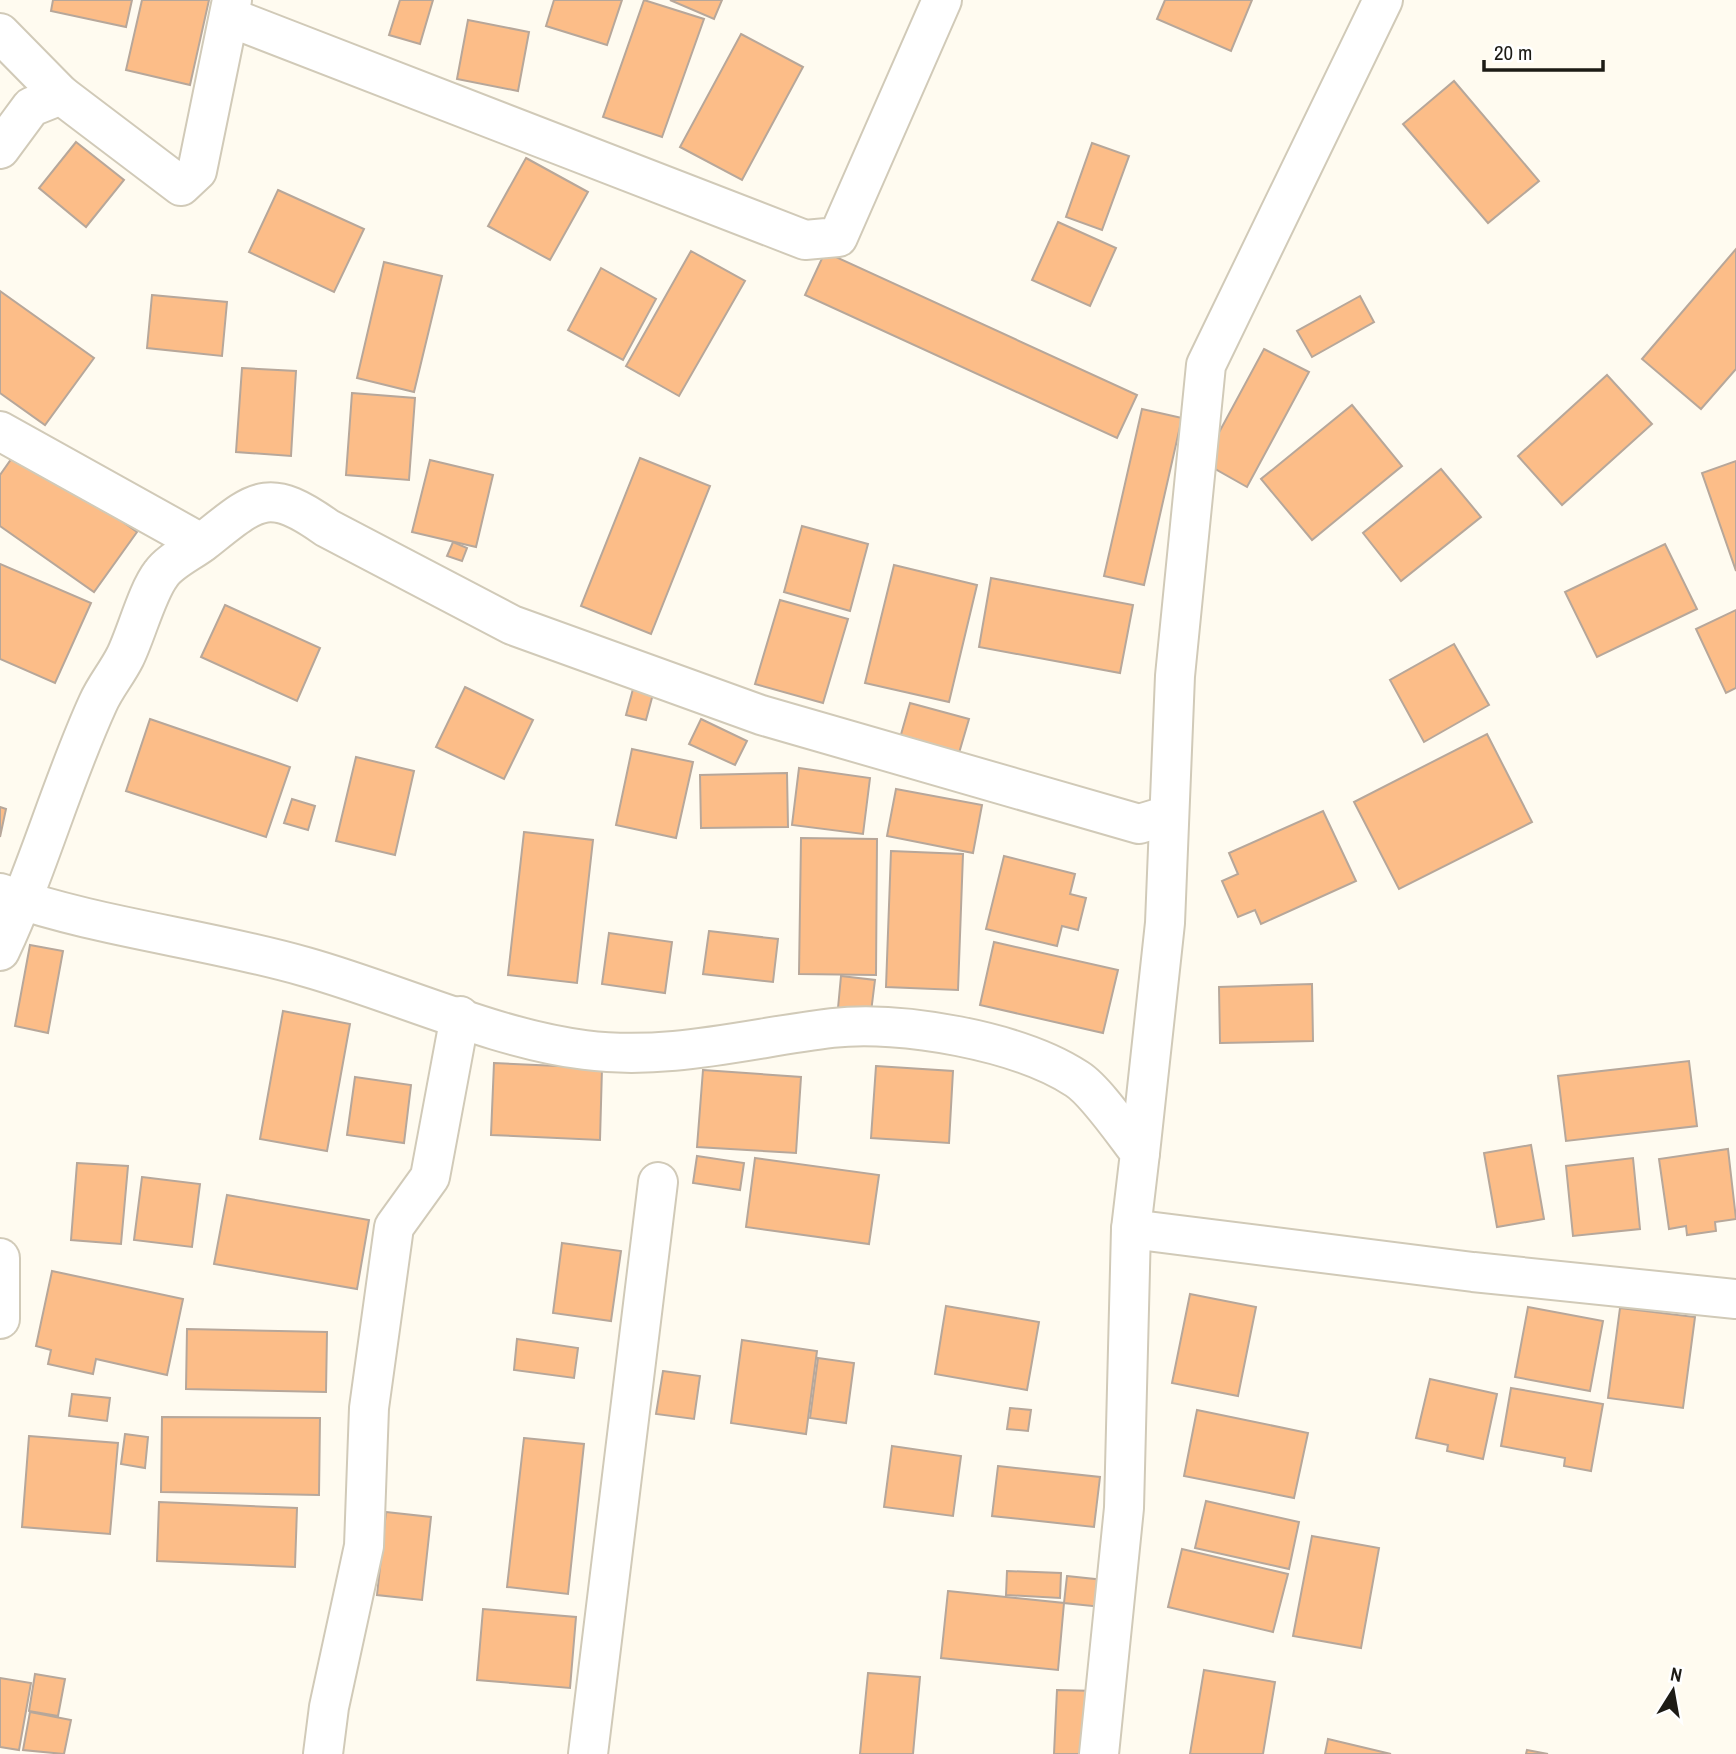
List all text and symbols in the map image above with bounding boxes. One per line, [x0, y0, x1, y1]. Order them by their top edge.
scale bar [1484, 28, 1603, 72]
text: 20 m [1494, 38, 1532, 67]
north arrow [1638, 1656, 1708, 1726]
text: N [1668, 1660, 1684, 1688]

